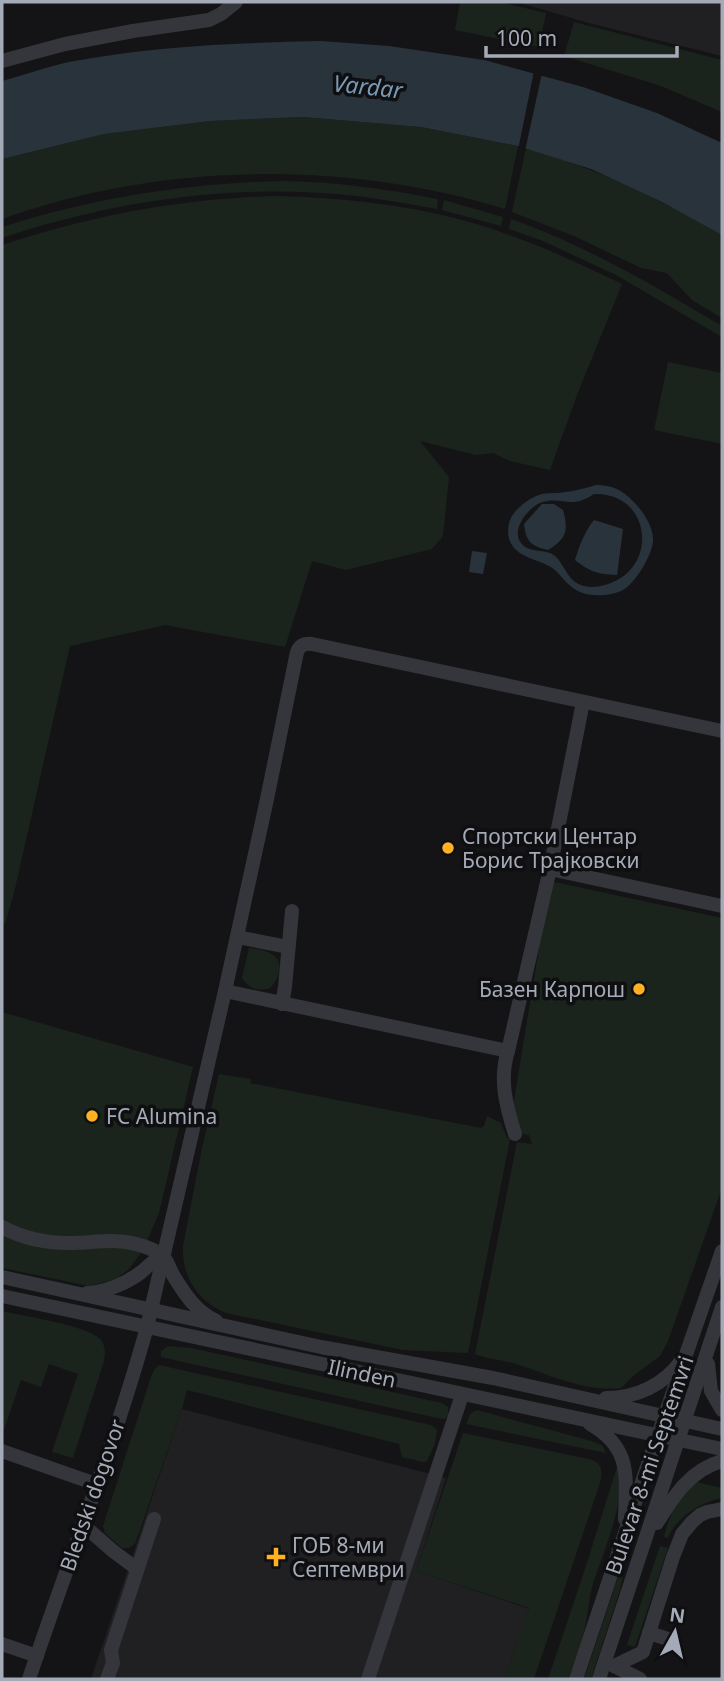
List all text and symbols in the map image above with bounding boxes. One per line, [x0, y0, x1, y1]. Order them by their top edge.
scale bar [486, 14, 677, 58]
text: 100 m [496, 24, 557, 52]
water label: Vardar [332, 66, 405, 106]
place label: Спортски Центар Борис Трајковски [462, 822, 640, 874]
marker: Спортски Центар Борис Трајковски [440, 840, 456, 856]
place label: Базен Карпош [479, 975, 625, 1003]
marker: Базен Карпош [631, 981, 647, 997]
place label: FC Alumina [106, 1102, 217, 1130]
marker: FC Alumina [84, 1108, 100, 1124]
street label: Ilinden [326, 1352, 398, 1394]
street label: Bulevar 8-mi Septemvri [598, 1352, 700, 1578]
street label: Bledski dogovor [53, 1415, 131, 1575]
place label: ГОБ 8-ми Септември [292, 1531, 405, 1583]
marker: ГОБ 8-ми Септември [266, 1547, 286, 1567]
north arrow [640, 1597, 710, 1667]
text: N [668, 1601, 687, 1629]

